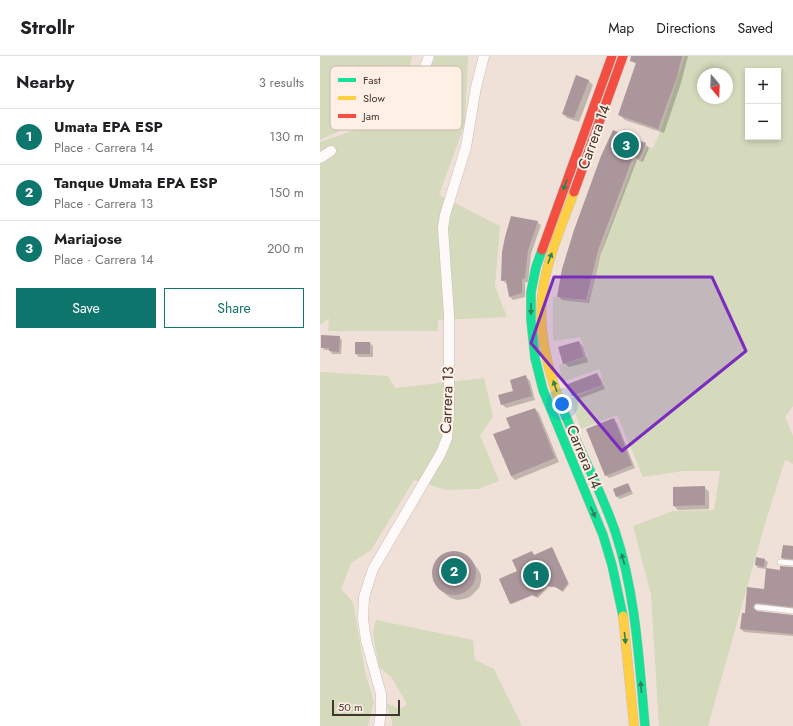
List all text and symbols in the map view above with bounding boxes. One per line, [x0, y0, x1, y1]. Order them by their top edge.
text: Strollr [20, 14, 75, 41]
text: Map [608, 18, 634, 38]
text: Directions [656, 18, 716, 38]
text: Saved [738, 18, 773, 38]
legend [330, 66, 462, 130]
north arrow [697, 68, 733, 104]
map controls [745, 68, 781, 140]
button: + [745, 68, 781, 104]
text: Nearby [16, 70, 74, 94]
text: Fast [363, 72, 381, 88]
text: 3 results [259, 73, 304, 92]
text: Slow [363, 90, 385, 106]
street label: Carrera 14 [572, 101, 616, 173]
button: − [745, 104, 781, 140]
text: Jam [361, 108, 380, 124]
text: Umata EPA ESP [54, 116, 163, 138]
text: 1 [26, 127, 32, 146]
text: 130 m [269, 127, 304, 146]
pin: 3 [613, 130, 639, 160]
text: Place · Carrera 14 [54, 138, 154, 157]
text: Tanque Umata EPA ESP [54, 172, 218, 194]
one-way arrow [562, 179, 568, 191]
text: 2 [25, 183, 33, 202]
text: 150 m [269, 183, 304, 202]
text: Place · Carrera 13 [54, 194, 153, 213]
text: Mariajose [54, 228, 122, 250]
text: 3 [25, 239, 33, 258]
text: 200 m [267, 239, 304, 258]
text: Place · Carrera 14 [54, 250, 154, 269]
one-way arrow [548, 252, 554, 264]
button: Save [16, 288, 156, 328]
button: Share [164, 288, 304, 328]
one-way arrow [528, 303, 534, 316]
street label: Carrera 13 [435, 366, 459, 434]
one-way arrow [552, 379, 558, 391]
your location [552, 394, 572, 414]
street label: Carrera 14 [561, 422, 607, 493]
one-way arrow [591, 507, 597, 519]
one-way arrow [620, 553, 626, 565]
pin: 2 [441, 556, 467, 586]
pin: 1 [523, 560, 549, 590]
one-way arrow [622, 632, 628, 644]
one-way arrow [638, 681, 645, 693]
scale bar [332, 698, 400, 717]
text: 50 m [338, 699, 363, 715]

